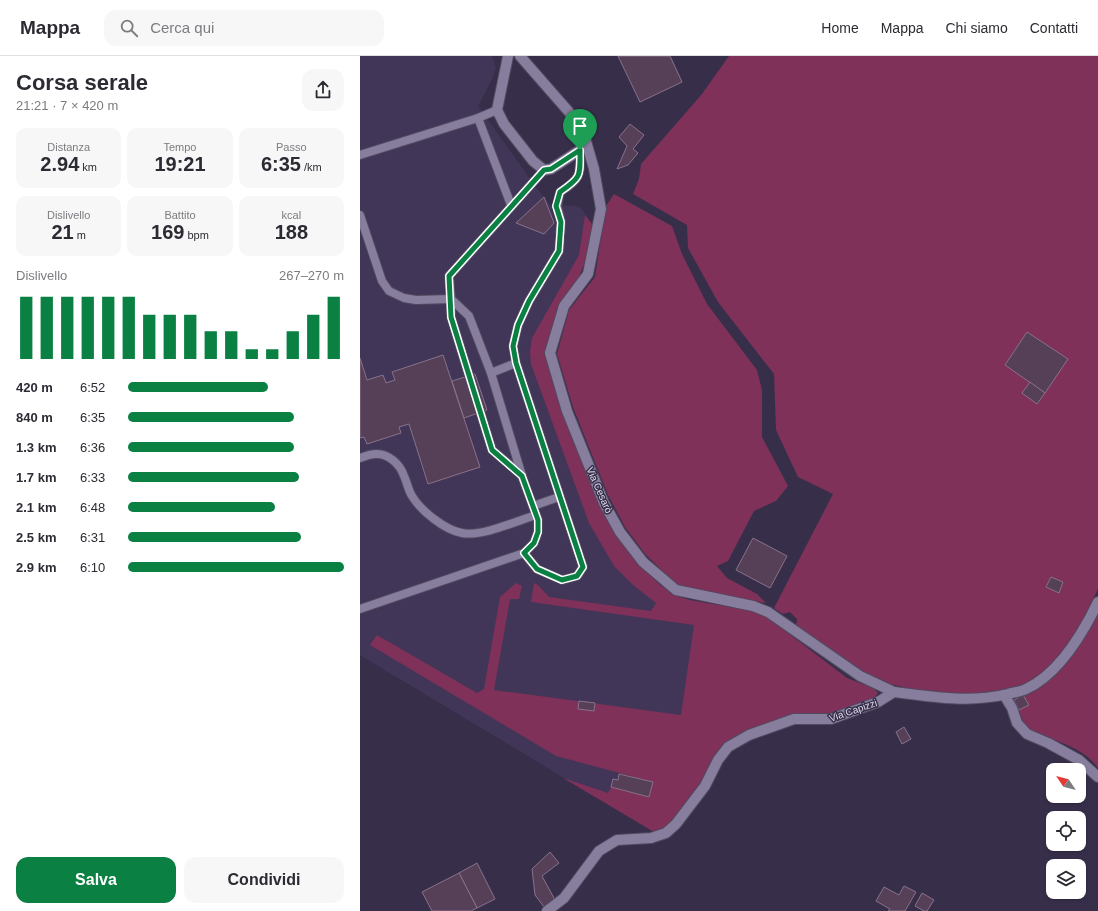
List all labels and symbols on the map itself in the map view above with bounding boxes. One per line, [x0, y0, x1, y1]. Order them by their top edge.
pin [563, 109, 597, 150]
street label: Via Cesarò [584, 465, 615, 515]
street label: Via Capizzi [828, 697, 879, 724]
north arrow [1046, 763, 1086, 803]

